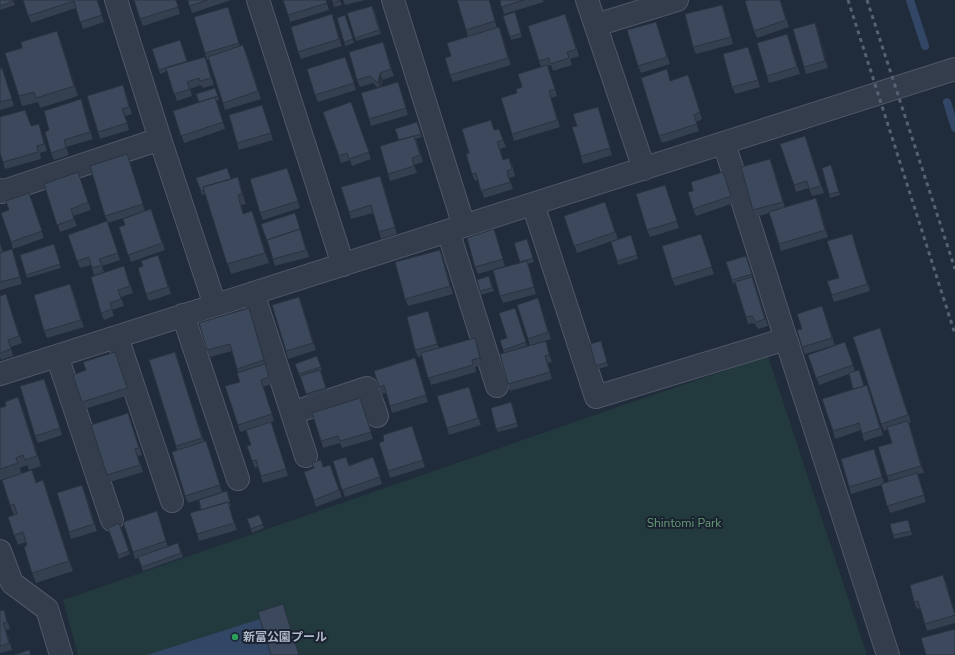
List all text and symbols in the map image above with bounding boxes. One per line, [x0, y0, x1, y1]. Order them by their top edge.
park label: Shintomi Park [647, 515, 722, 531]
place label: 新富公園プール [243, 629, 327, 645]
marker: 新富公園プール [230, 632, 240, 642]

